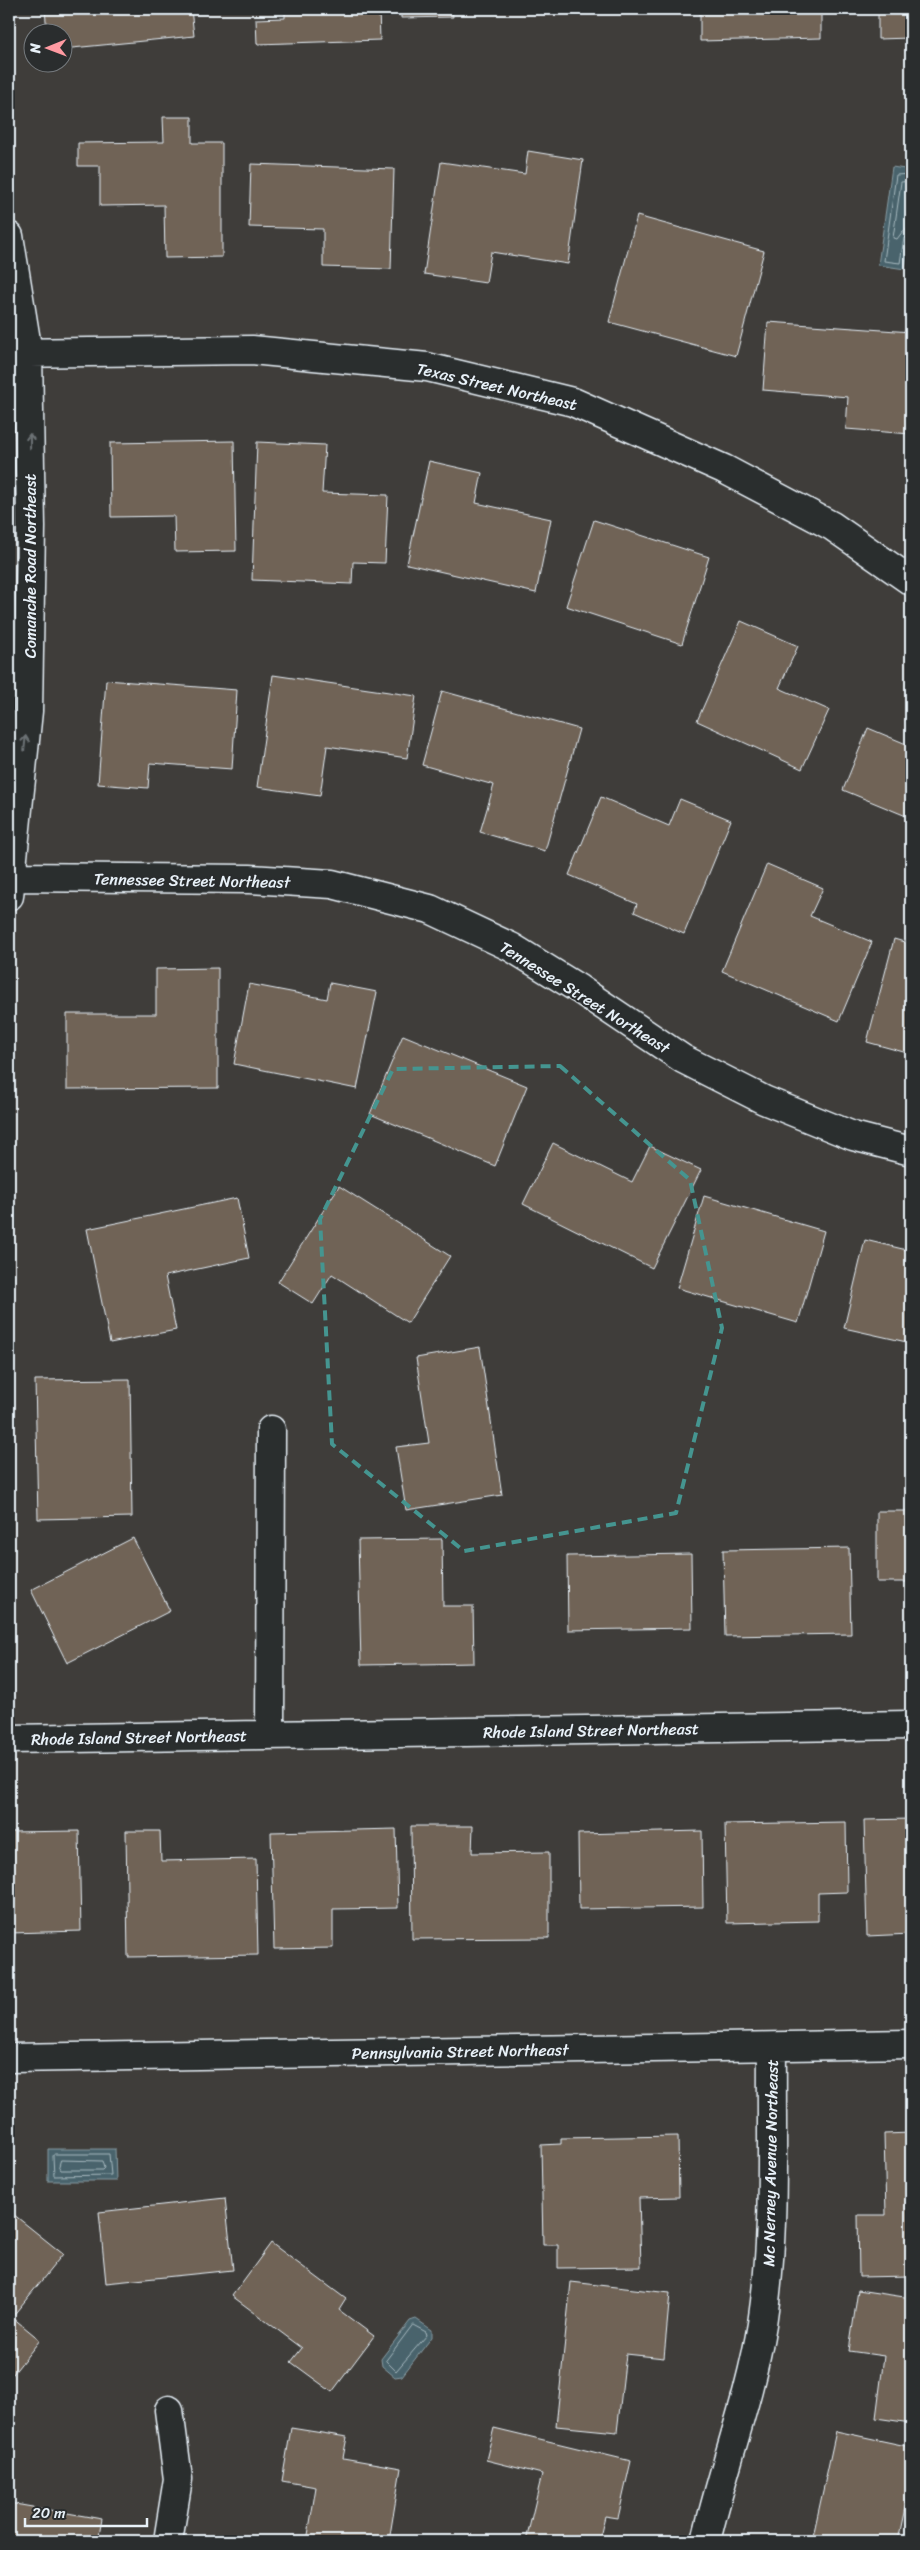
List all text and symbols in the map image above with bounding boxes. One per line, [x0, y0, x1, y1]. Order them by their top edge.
north arrow [22, 22, 72, 72]
text: N [23, 43, 48, 54]
street label: Texas Street Northeast [414, 354, 580, 419]
one-way arrow [25, 433, 35, 450]
street label: Comanche Road Northeast [16, 474, 45, 658]
one-way arrow [20, 736, 30, 752]
street label: Tennessee Street Northeast [93, 864, 291, 897]
street label: Tennessee Street Northeast [494, 933, 676, 1062]
street label: Rhode Island Street Northeast [483, 1714, 699, 1747]
street label: Rhode Island Street Northeast [31, 1721, 247, 1754]
street label: Pennsylvania Street Northeast [351, 2035, 569, 2068]
street label: Mc Nerney Avenue Northeast [754, 2059, 787, 2267]
scale bar [25, 2495, 148, 2527]
text: 20 m [32, 2500, 66, 2526]

